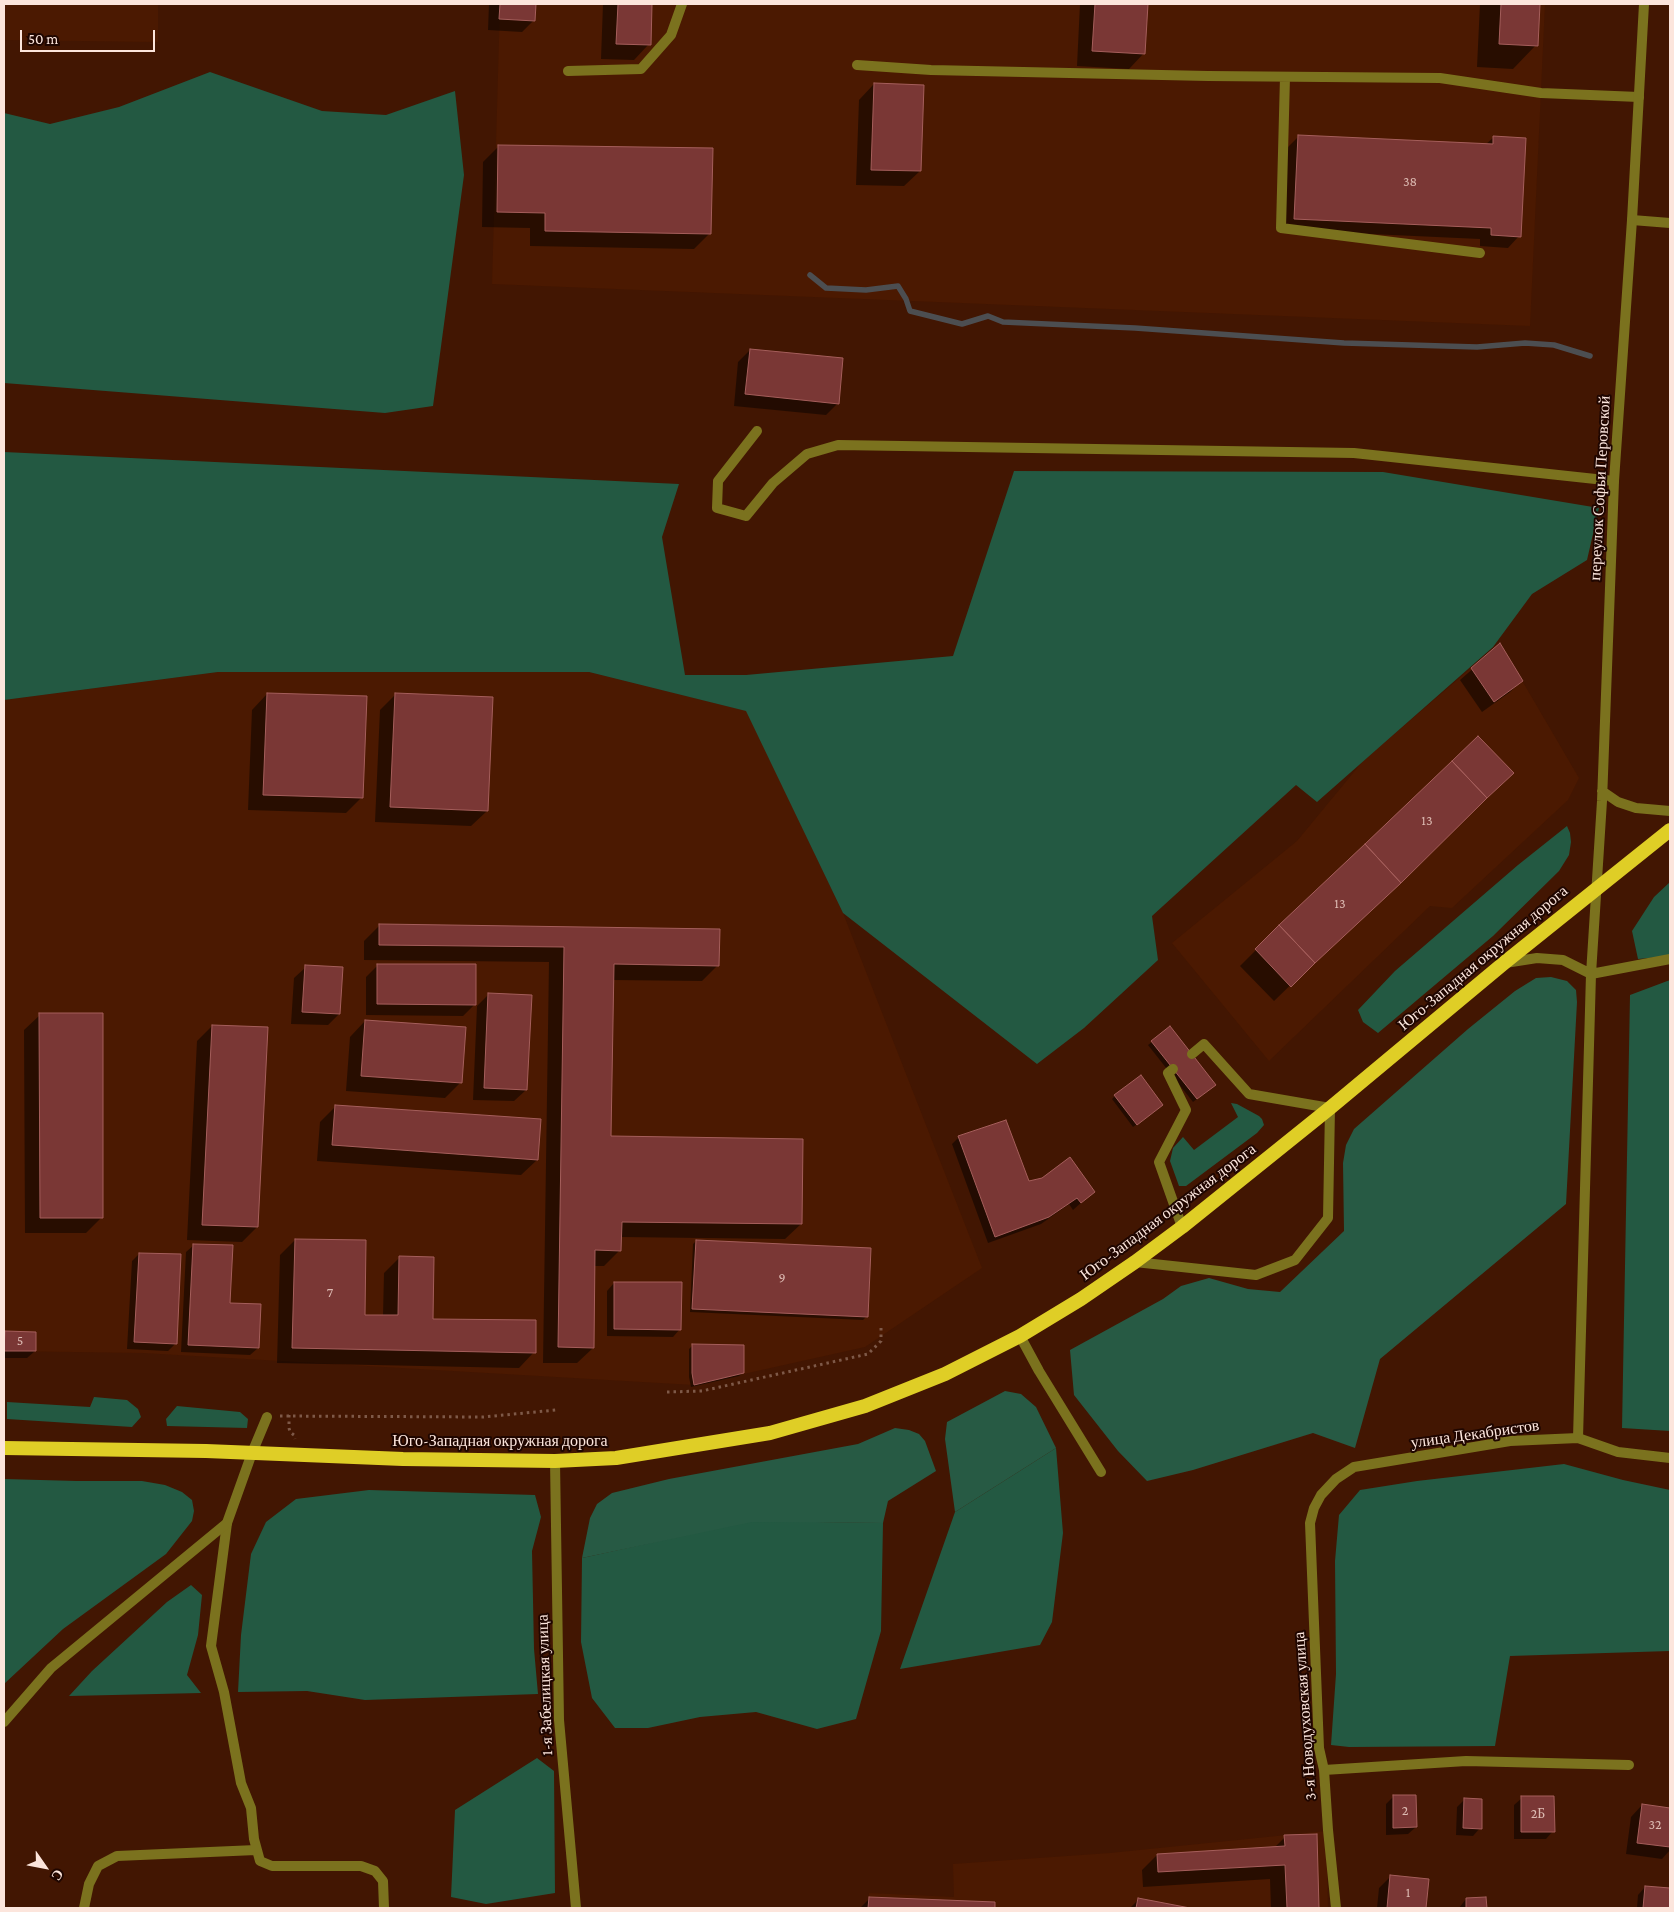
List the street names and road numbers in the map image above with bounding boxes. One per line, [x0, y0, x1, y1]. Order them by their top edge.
street label: переулок Софьи Перовской [1586, 395, 1614, 581]
street label: Юго-Западная окружная дорога [1394, 881, 1572, 1035]
street label: Юго-Западная окружная дорога [1076, 1140, 1260, 1284]
street label: улица Декабристов [1410, 1415, 1540, 1453]
street label: Юго-Западная окружная дорога [392, 1431, 608, 1451]
street label: 1-я Забелицкая улица [533, 1614, 557, 1756]
street label: 3-я Новодуховская улица [1290, 1631, 1320, 1801]

